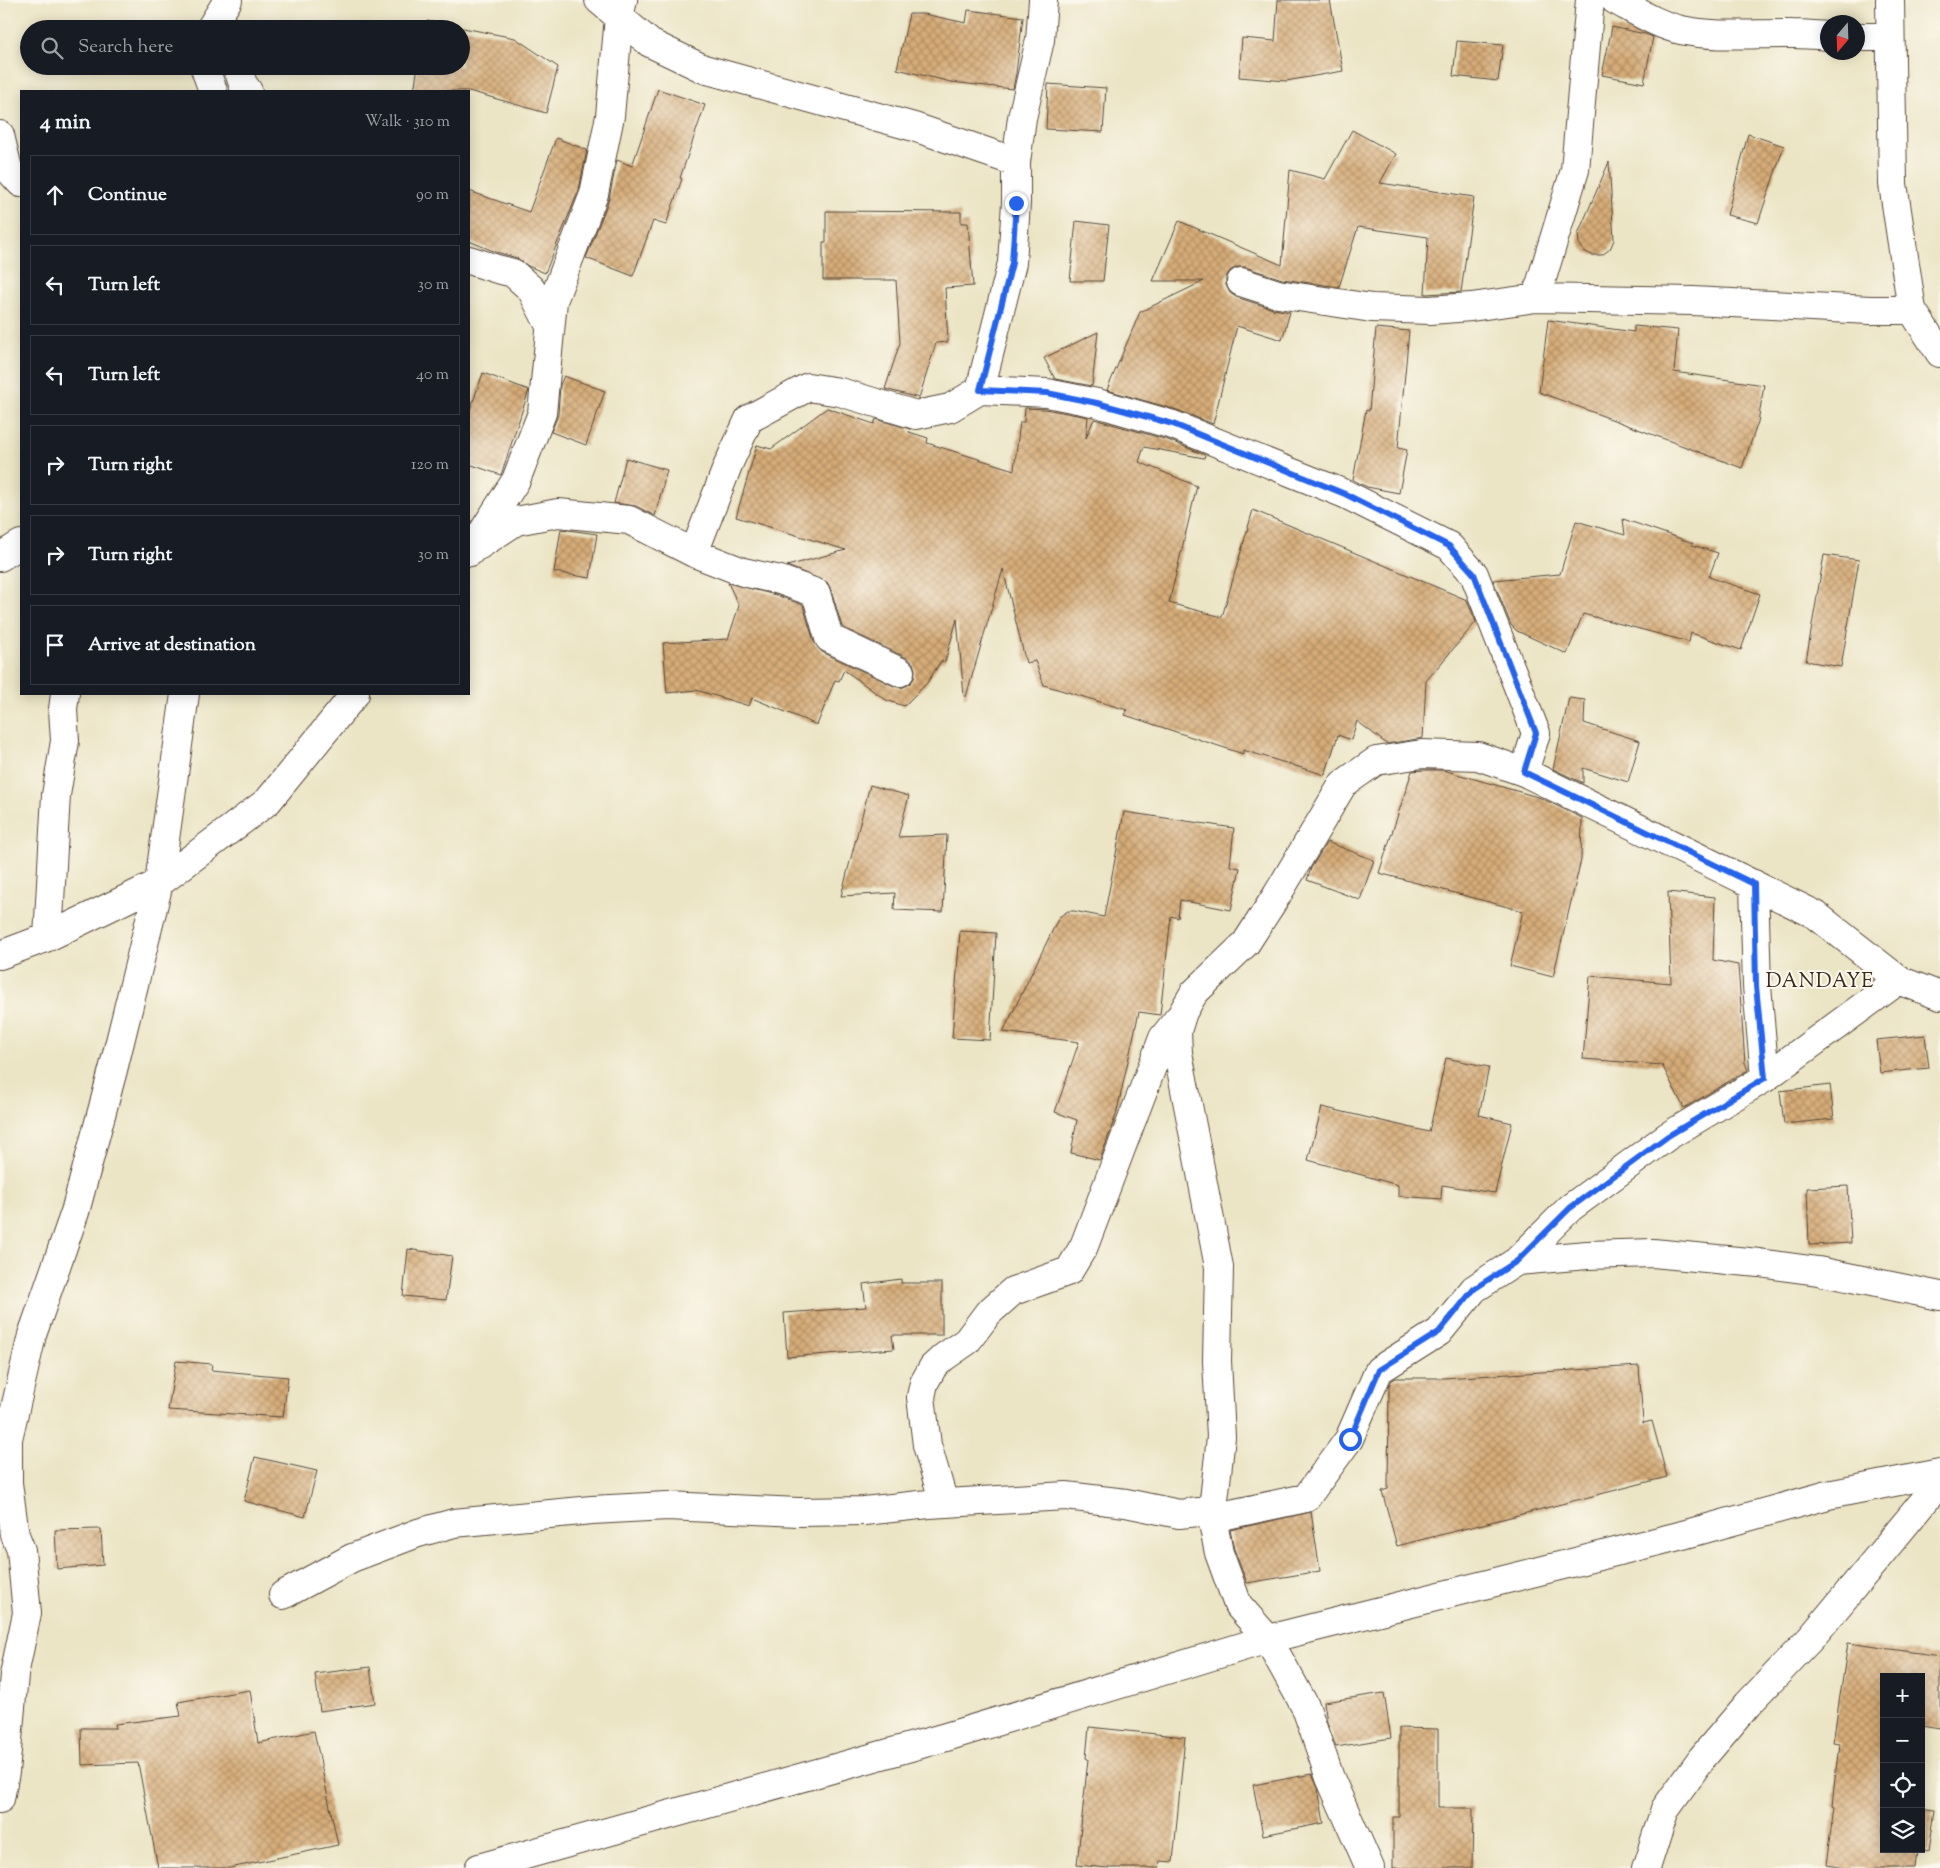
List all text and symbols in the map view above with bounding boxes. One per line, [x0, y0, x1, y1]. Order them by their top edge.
north arrow [1820, 15, 1865, 60]
search box [20, 20, 470, 75]
icon: search [38, 34, 66, 62]
text: Search here [78, 34, 173, 61]
text: 4 min [40, 108, 91, 138]
text: Walk · 310 m [365, 111, 450, 134]
icon: ahead [41, 181, 69, 209]
text: Continue [88, 182, 167, 209]
text: 90 m [416, 184, 449, 207]
route end [1005, 192, 1028, 215]
icon: left [41, 271, 69, 299]
text: Turn left [88, 272, 160, 299]
text: 30 m [418, 274, 449, 297]
icon: left [41, 361, 69, 389]
text: Turn left [88, 362, 160, 389]
text: 40 m [416, 364, 449, 387]
icon: right [41, 451, 69, 479]
text: Turn right [88, 452, 172, 479]
text: 120 m [411, 454, 449, 477]
icon: right [41, 541, 69, 569]
text: Turn right [88, 542, 172, 569]
text: 30 m [418, 544, 449, 567]
icon: arrive [41, 631, 69, 659]
text: Arrive at destination [88, 632, 256, 659]
district label: DANDAYE [1766, 968, 1874, 997]
route start [1339, 1428, 1362, 1451]
map controls [1880, 1673, 1925, 1853]
button: + [1880, 1673, 1925, 1718]
button: − [1880, 1718, 1925, 1763]
button: locate [1880, 1763, 1925, 1808]
button: layers [1880, 1808, 1925, 1853]

